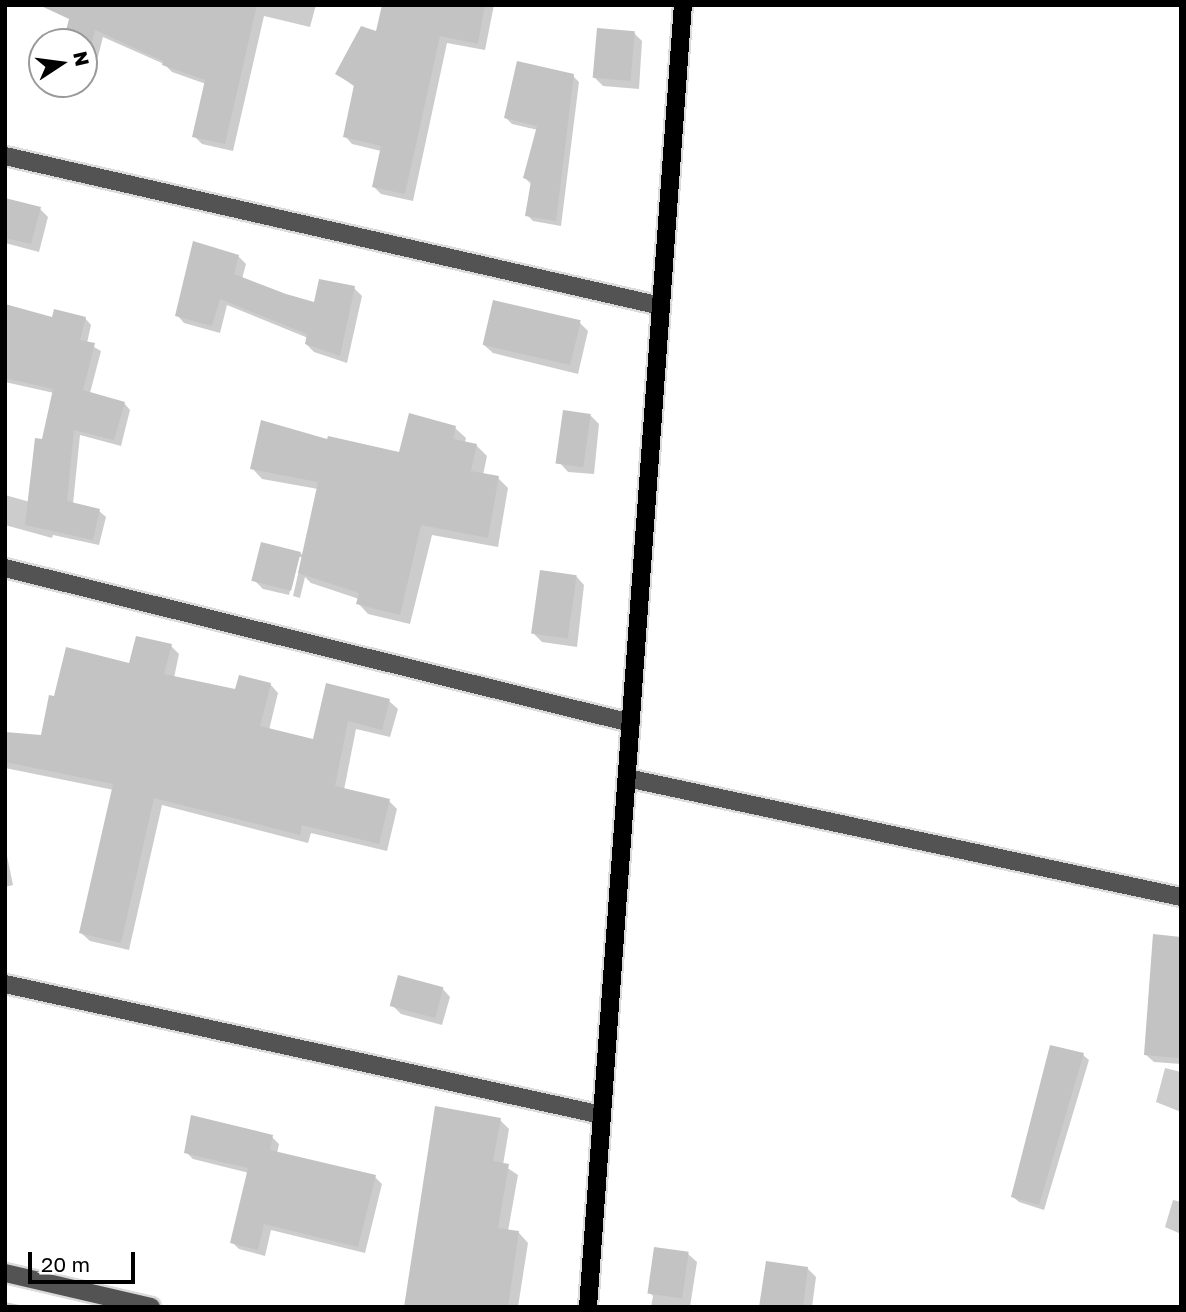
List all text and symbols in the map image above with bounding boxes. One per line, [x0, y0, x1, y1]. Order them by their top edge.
north arrow [28, 28, 98, 98]
text: N [69, 49, 95, 68]
scale bar [32, 1238, 138, 1282]
text: 20 m [41, 1251, 90, 1277]

